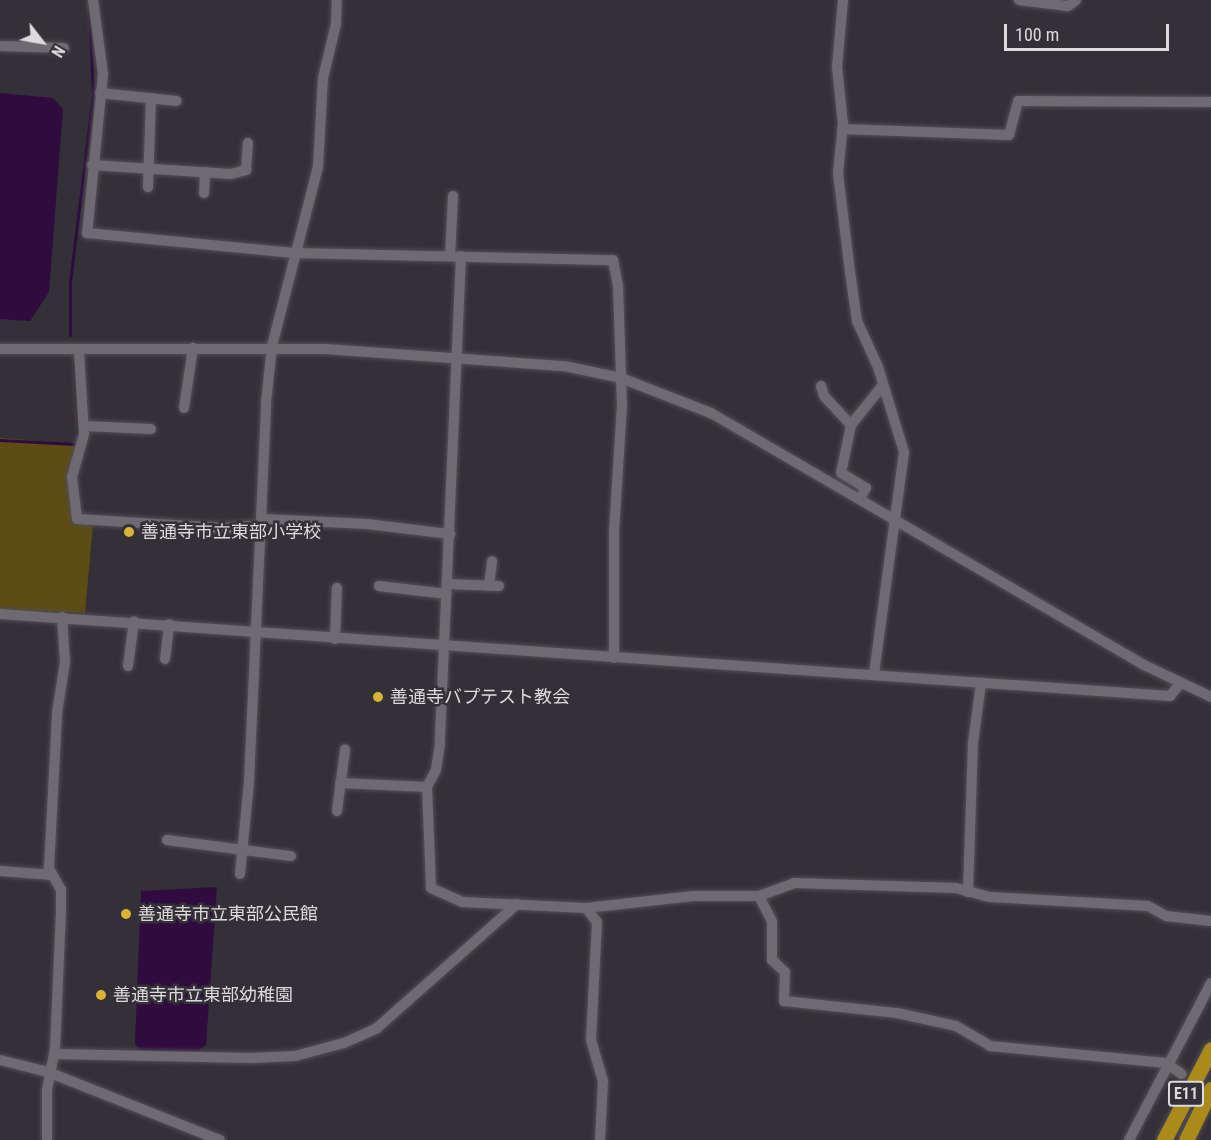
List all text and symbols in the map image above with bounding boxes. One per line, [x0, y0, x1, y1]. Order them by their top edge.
north arrow [12, 12, 72, 72]
scale bar [1007, 12, 1172, 50]
text: 100 m [1015, 24, 1059, 45]
text: N [47, 42, 69, 61]
place label: 善通寺市立東部小学校 [141, 521, 321, 543]
marker: 善通寺市立東部小学校 [122, 525, 136, 539]
place label: 善通寺バプテスト教会 [390, 686, 570, 708]
marker: 善通寺バプテスト教会 [371, 690, 385, 704]
place label: 善通寺市立東部公民館 [138, 903, 318, 925]
marker: 善通寺市立東部公民館 [119, 907, 133, 921]
place label: 善通寺市立東部幼稚園 [113, 984, 293, 1006]
marker: 善通寺市立東部幼稚園 [94, 988, 108, 1002]
road number: E11 [1166, 1081, 1206, 1107]

